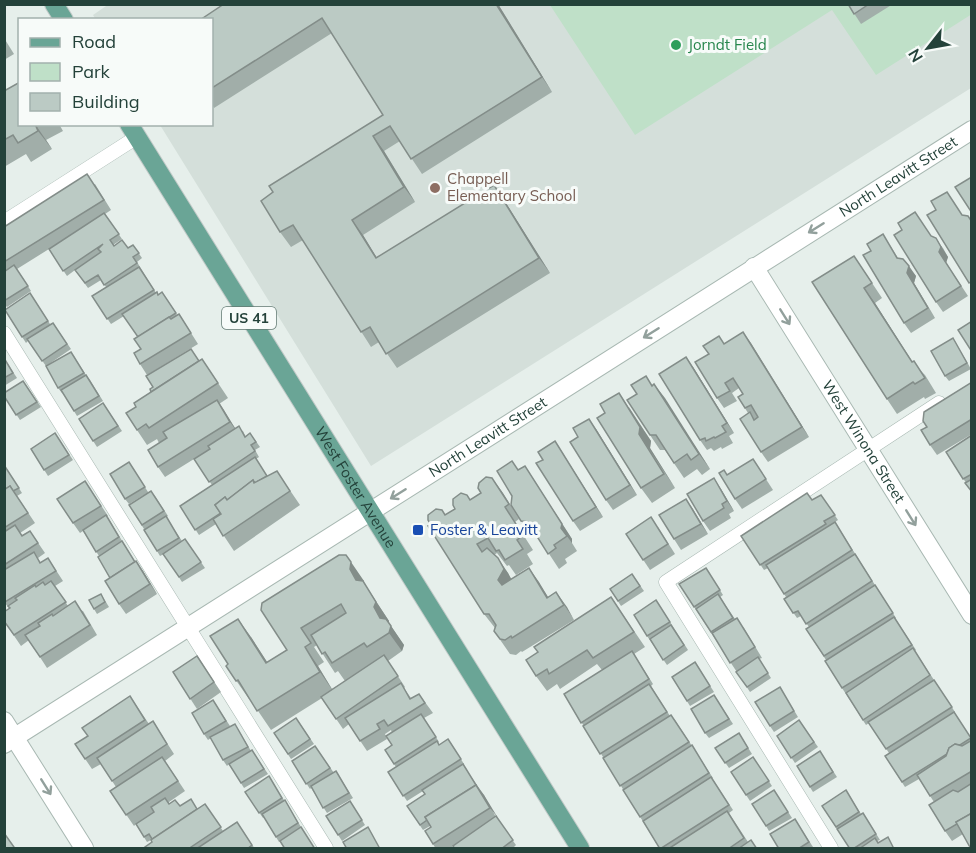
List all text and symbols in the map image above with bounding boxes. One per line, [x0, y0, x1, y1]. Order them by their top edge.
legend [18, 18, 213, 126]
north arrow [898, 18, 958, 78]
text: Road [72, 30, 116, 53]
place label: Jorndt Field [688, 35, 767, 54]
marker: Jorndt Field [669, 38, 683, 52]
text: N [903, 45, 927, 66]
text: Park [72, 60, 111, 83]
text: Building [72, 90, 140, 113]
street label: North Leavitt Street [835, 132, 961, 221]
place label: Chappell Elementary School [447, 169, 576, 205]
marker: Chappell Elementary School [428, 181, 442, 195]
one-way arrow [808, 223, 825, 235]
road number: US 41 [222, 307, 276, 329]
one-way arrow [780, 308, 792, 325]
one-way arrow [643, 327, 660, 339]
street label: West Winona Street [818, 376, 909, 506]
street label: North Leavitt Street [425, 392, 550, 481]
street label: West Foster Avenue [311, 423, 401, 551]
one-way arrow [390, 488, 407, 500]
one-way arrow [905, 509, 917, 526]
place label: Foster & Leavitt [430, 520, 538, 539]
marker: Foster & Leavitt [411, 523, 425, 537]
one-way arrow [40, 778, 52, 795]

